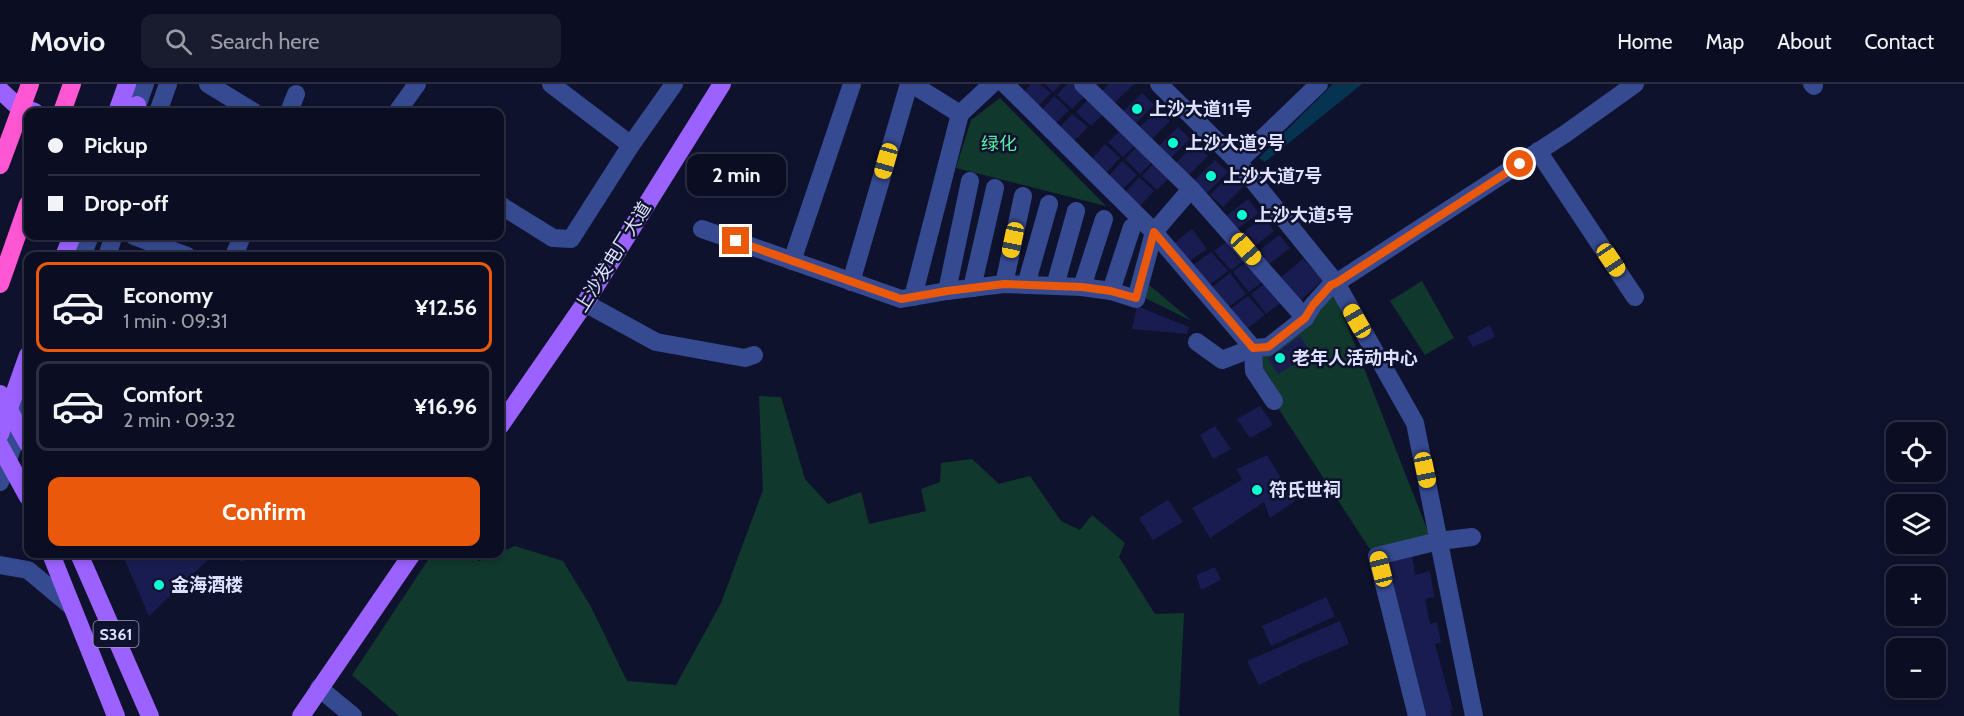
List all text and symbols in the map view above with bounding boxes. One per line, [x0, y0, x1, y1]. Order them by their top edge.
search box [141, 14, 561, 68]
text: Movio [30, 24, 105, 58]
icon: search [162, 25, 195, 58]
text: Search here [210, 28, 320, 55]
text: Home [1617, 29, 1673, 54]
text: Map [1706, 29, 1744, 54]
text: About [1777, 29, 1831, 54]
text: Contact [1864, 29, 1934, 54]
place label: 上沙大道11号 [1149, 98, 1252, 120]
marker: 上沙大道11号 [1130, 102, 1144, 116]
text: Pickup [84, 132, 148, 159]
place label: 上沙大道9号 [1185, 132, 1285, 154]
park label: 绿化 [981, 133, 1017, 155]
marker: 上沙大道9号 [1166, 136, 1180, 150]
car [872, 141, 900, 181]
route start [1506, 150, 1533, 177]
callout: 2 min [686, 154, 786, 196]
text: 2 min [712, 163, 761, 187]
place label: 上沙大道7号 [1223, 165, 1322, 187]
marker: 上沙大道7号 [1204, 169, 1218, 183]
text: Drop-off [84, 190, 168, 217]
street label: 上沙发电厂大道 [570, 198, 656, 316]
place label: 上沙大道5号 [1254, 204, 1354, 226]
marker: 上沙大道5号 [1235, 208, 1249, 222]
car [1000, 221, 1026, 259]
route end [722, 227, 749, 254]
car [1227, 230, 1265, 268]
car [1593, 240, 1629, 280]
icon: car [51, 280, 105, 334]
text: Economy [123, 282, 213, 309]
text: ¥12.56 [415, 294, 477, 321]
car [1340, 301, 1374, 341]
text: 1 min · 09:31 [123, 309, 228, 333]
place label: 老年人活动中心 [1292, 347, 1418, 369]
marker: 老年人活动中心 [1273, 351, 1287, 365]
icon: car [51, 379, 105, 433]
text: Comfort [123, 381, 202, 408]
text: ¥16.96 [414, 393, 477, 420]
text: 2 min · 09:32 [123, 408, 235, 432]
map controls [1886, 422, 1946, 698]
button: locate [1886, 422, 1946, 482]
car [1412, 451, 1438, 489]
button: Confirm [48, 477, 480, 546]
place label: 符氏世祠 [1269, 479, 1341, 501]
marker: 符氏世祠 [1250, 483, 1264, 497]
button: layers [1886, 494, 1946, 554]
car [1368, 549, 1394, 589]
button: + [1886, 566, 1946, 626]
place label: 金海酒楼 [171, 574, 243, 596]
marker: 金海酒楼 [152, 578, 166, 592]
road number: S361 [94, 621, 138, 647]
button: − [1886, 638, 1946, 698]

